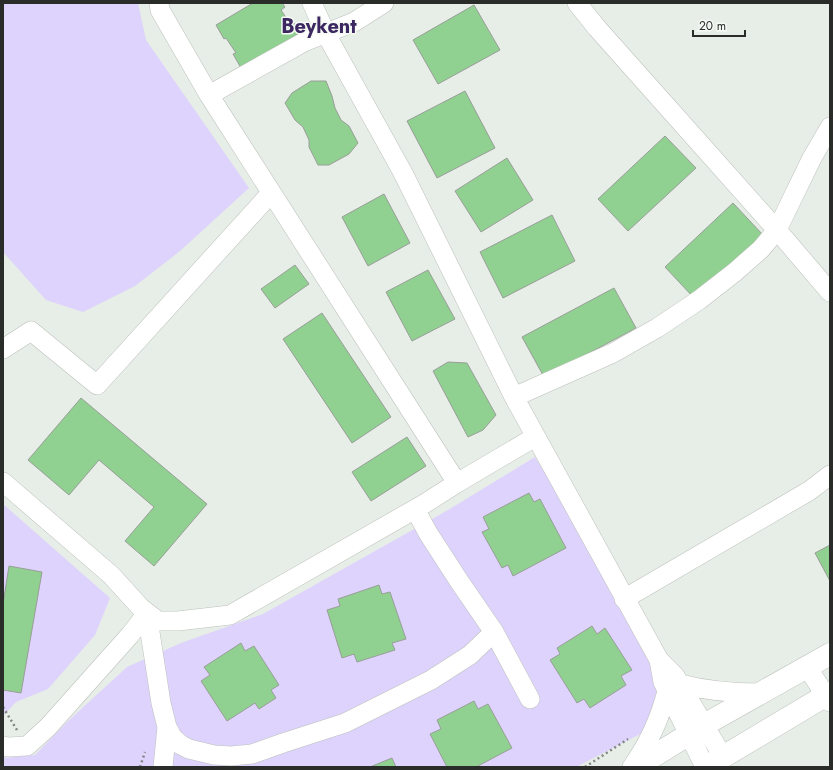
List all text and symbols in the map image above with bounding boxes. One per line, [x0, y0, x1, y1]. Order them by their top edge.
district label: Beykent [281, 12, 357, 41]
scale bar [693, 12, 745, 38]
text: 20 m [699, 17, 726, 35]

